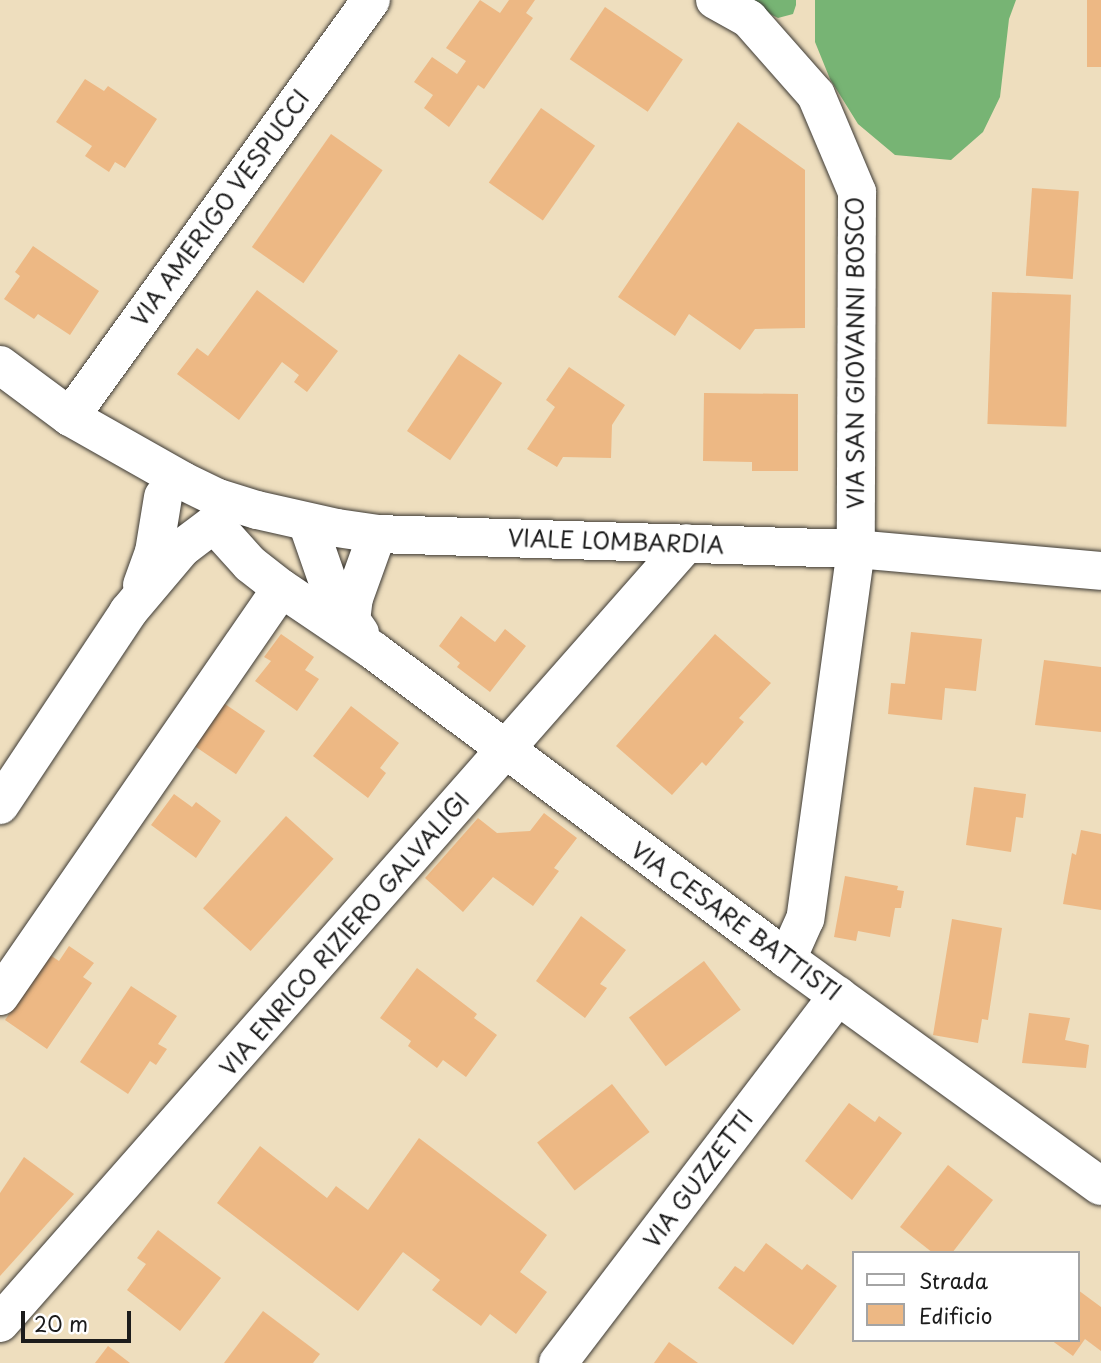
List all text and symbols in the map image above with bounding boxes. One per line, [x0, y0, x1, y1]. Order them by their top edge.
street label: VIA AMERIGO VESPUCCI [124, 84, 316, 332]
street label: VIA SAN GIOVANNI BOSCO [841, 197, 869, 509]
street label: VIALE LOMBARDIA [507, 523, 725, 559]
street label: VIA ENRICO RIZIERO GALVALIGI [212, 785, 476, 1083]
street label: VIA CESARE BATTISTI [623, 834, 849, 1008]
street label: VIA GUZZETTI [637, 1104, 759, 1254]
legend [852, 1251, 1080, 1342]
text: Strada [919, 1264, 988, 1296]
scale bar [24, 1296, 135, 1340]
text: Edificio [919, 1299, 992, 1331]
text: 20 m [34, 1307, 88, 1339]

